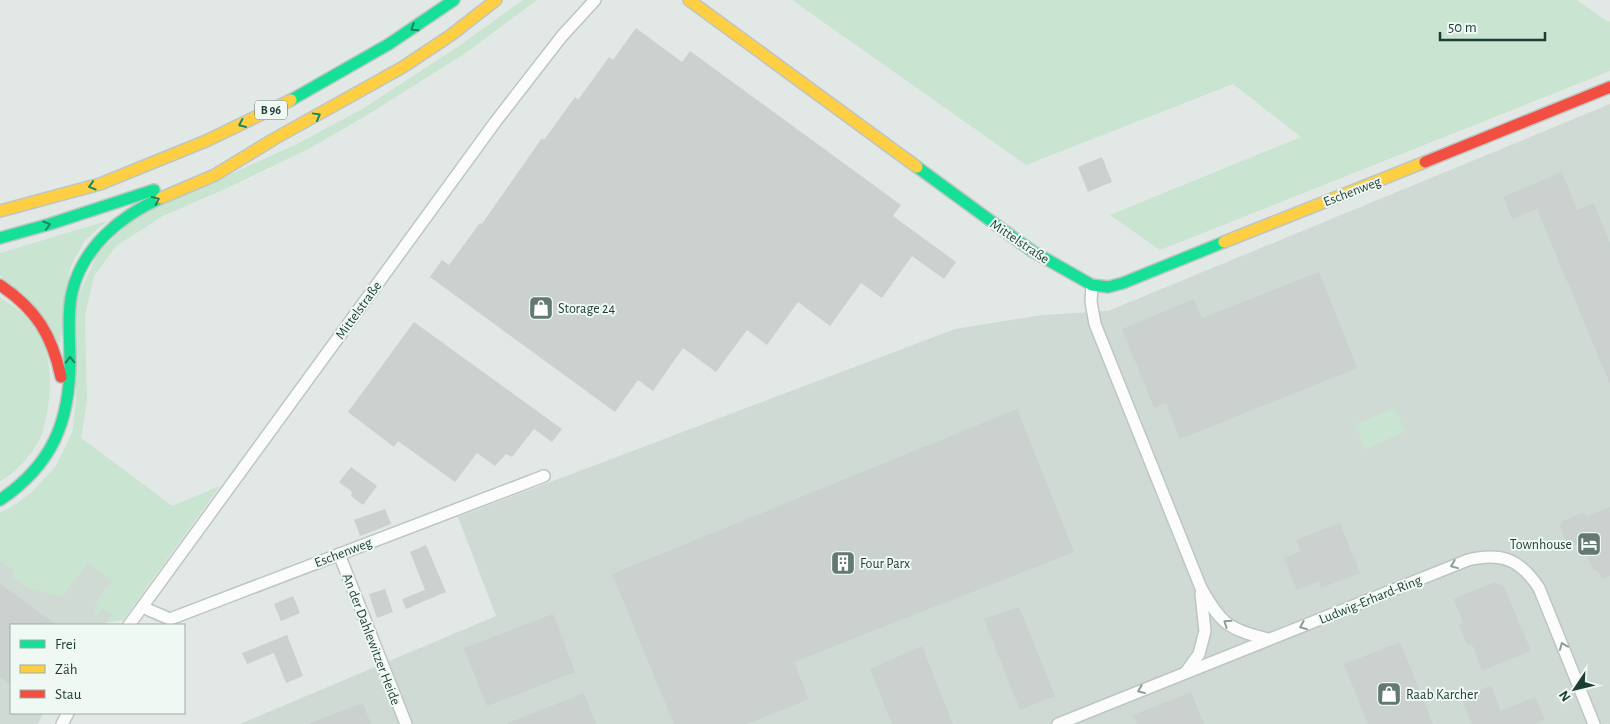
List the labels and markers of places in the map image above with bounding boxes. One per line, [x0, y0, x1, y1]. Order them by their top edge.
shop icon: Storage 24 [528, 295, 554, 321]
place label: Storage 24 [558, 302, 615, 316]
hotel icon: Townhouse [1576, 531, 1602, 557]
place label: Townhouse [1510, 538, 1572, 552]
building icon: Four Parx [830, 550, 856, 576]
place label: Four Parx [860, 557, 910, 571]
shop icon: Raab Karcher [1376, 681, 1402, 707]
place label: Raab Karcher [1406, 688, 1478, 702]

